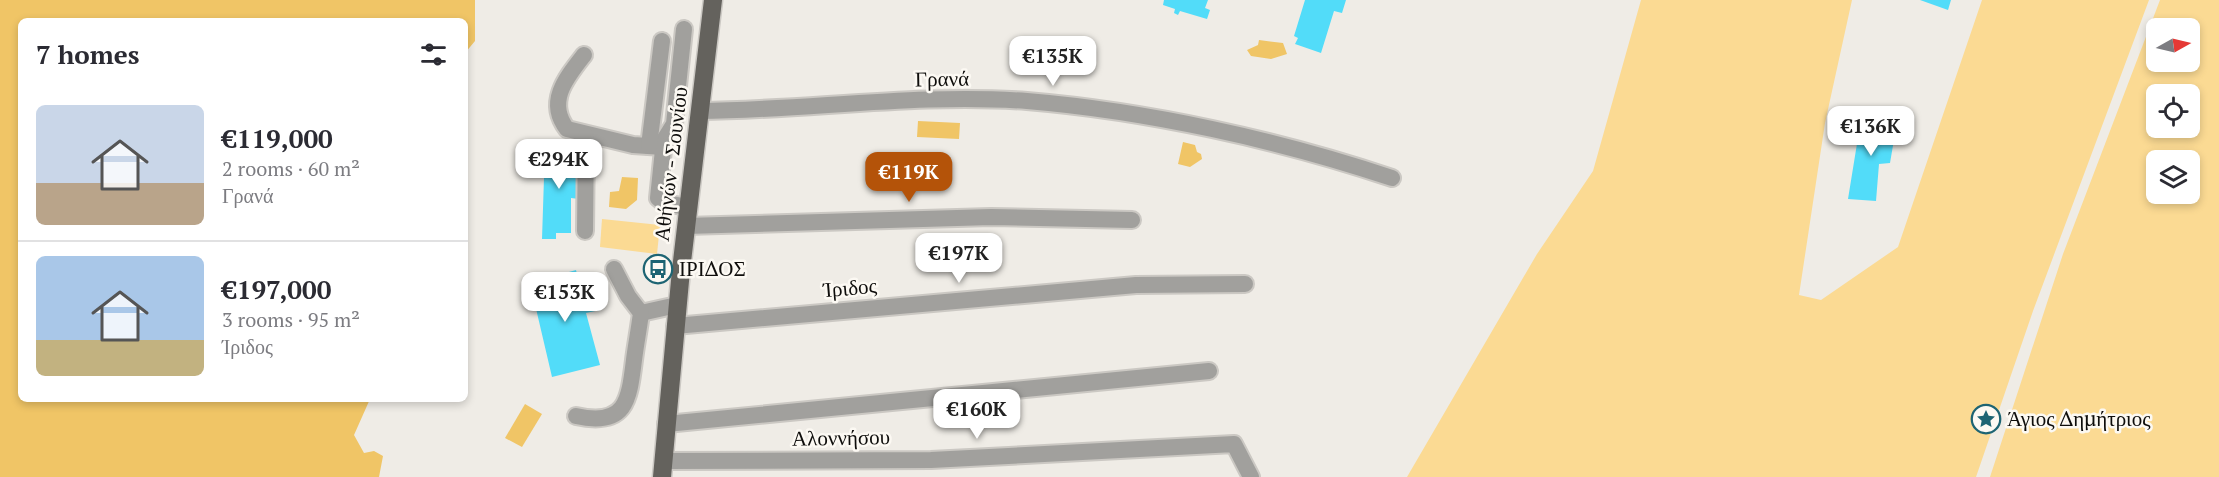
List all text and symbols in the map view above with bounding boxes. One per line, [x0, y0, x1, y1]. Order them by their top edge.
north arrow [2146, 18, 2200, 72]
map controls [2146, 18, 2200, 204]
pin: €135K [1011, 36, 1095, 87]
text: 7 homes [36, 37, 140, 71]
icon: filters [417, 38, 450, 71]
text: €135K [1023, 42, 1083, 69]
street label: Γρανά [915, 64, 969, 92]
button: locate [2146, 84, 2200, 138]
street label: Αθήνών - Σουνίου [647, 85, 693, 243]
pin: €136K [1829, 106, 1913, 157]
text: €136K [1841, 112, 1901, 139]
text: €119,000 [222, 121, 333, 155]
icon: home [84, 129, 156, 201]
pin: €294K [517, 139, 601, 190]
text: €294K [529, 145, 589, 172]
button: layers [2146, 150, 2200, 204]
pin: €119K [867, 152, 951, 203]
text: 2 rooms · 60 m² [222, 155, 360, 182]
text: €119K [879, 158, 939, 185]
text: Γρανά [222, 182, 274, 209]
pin: €197K [917, 233, 1001, 284]
text: €197K [929, 239, 989, 266]
bus stop icon: ΙΡΙΔΟΣ [642, 253, 674, 285]
place label: ΙΡΙΔΟΣ [679, 254, 746, 282]
street label: Ίριδος [821, 271, 878, 303]
text: €197,000 [222, 272, 331, 306]
pin: €153K [523, 272, 607, 323]
text: €153K [535, 278, 595, 305]
icon: home [84, 280, 156, 352]
text: 3 rooms · 95 m² [222, 306, 360, 333]
text: Ίριδος [222, 333, 273, 360]
pin: €160K [935, 389, 1019, 440]
text: €160K [947, 395, 1007, 422]
place icon: Άγιος Δημήτριος [1970, 403, 2002, 435]
place label: Άγιος Δημήτριος [2007, 404, 2151, 432]
street label: Αλοννήσου [792, 422, 890, 452]

